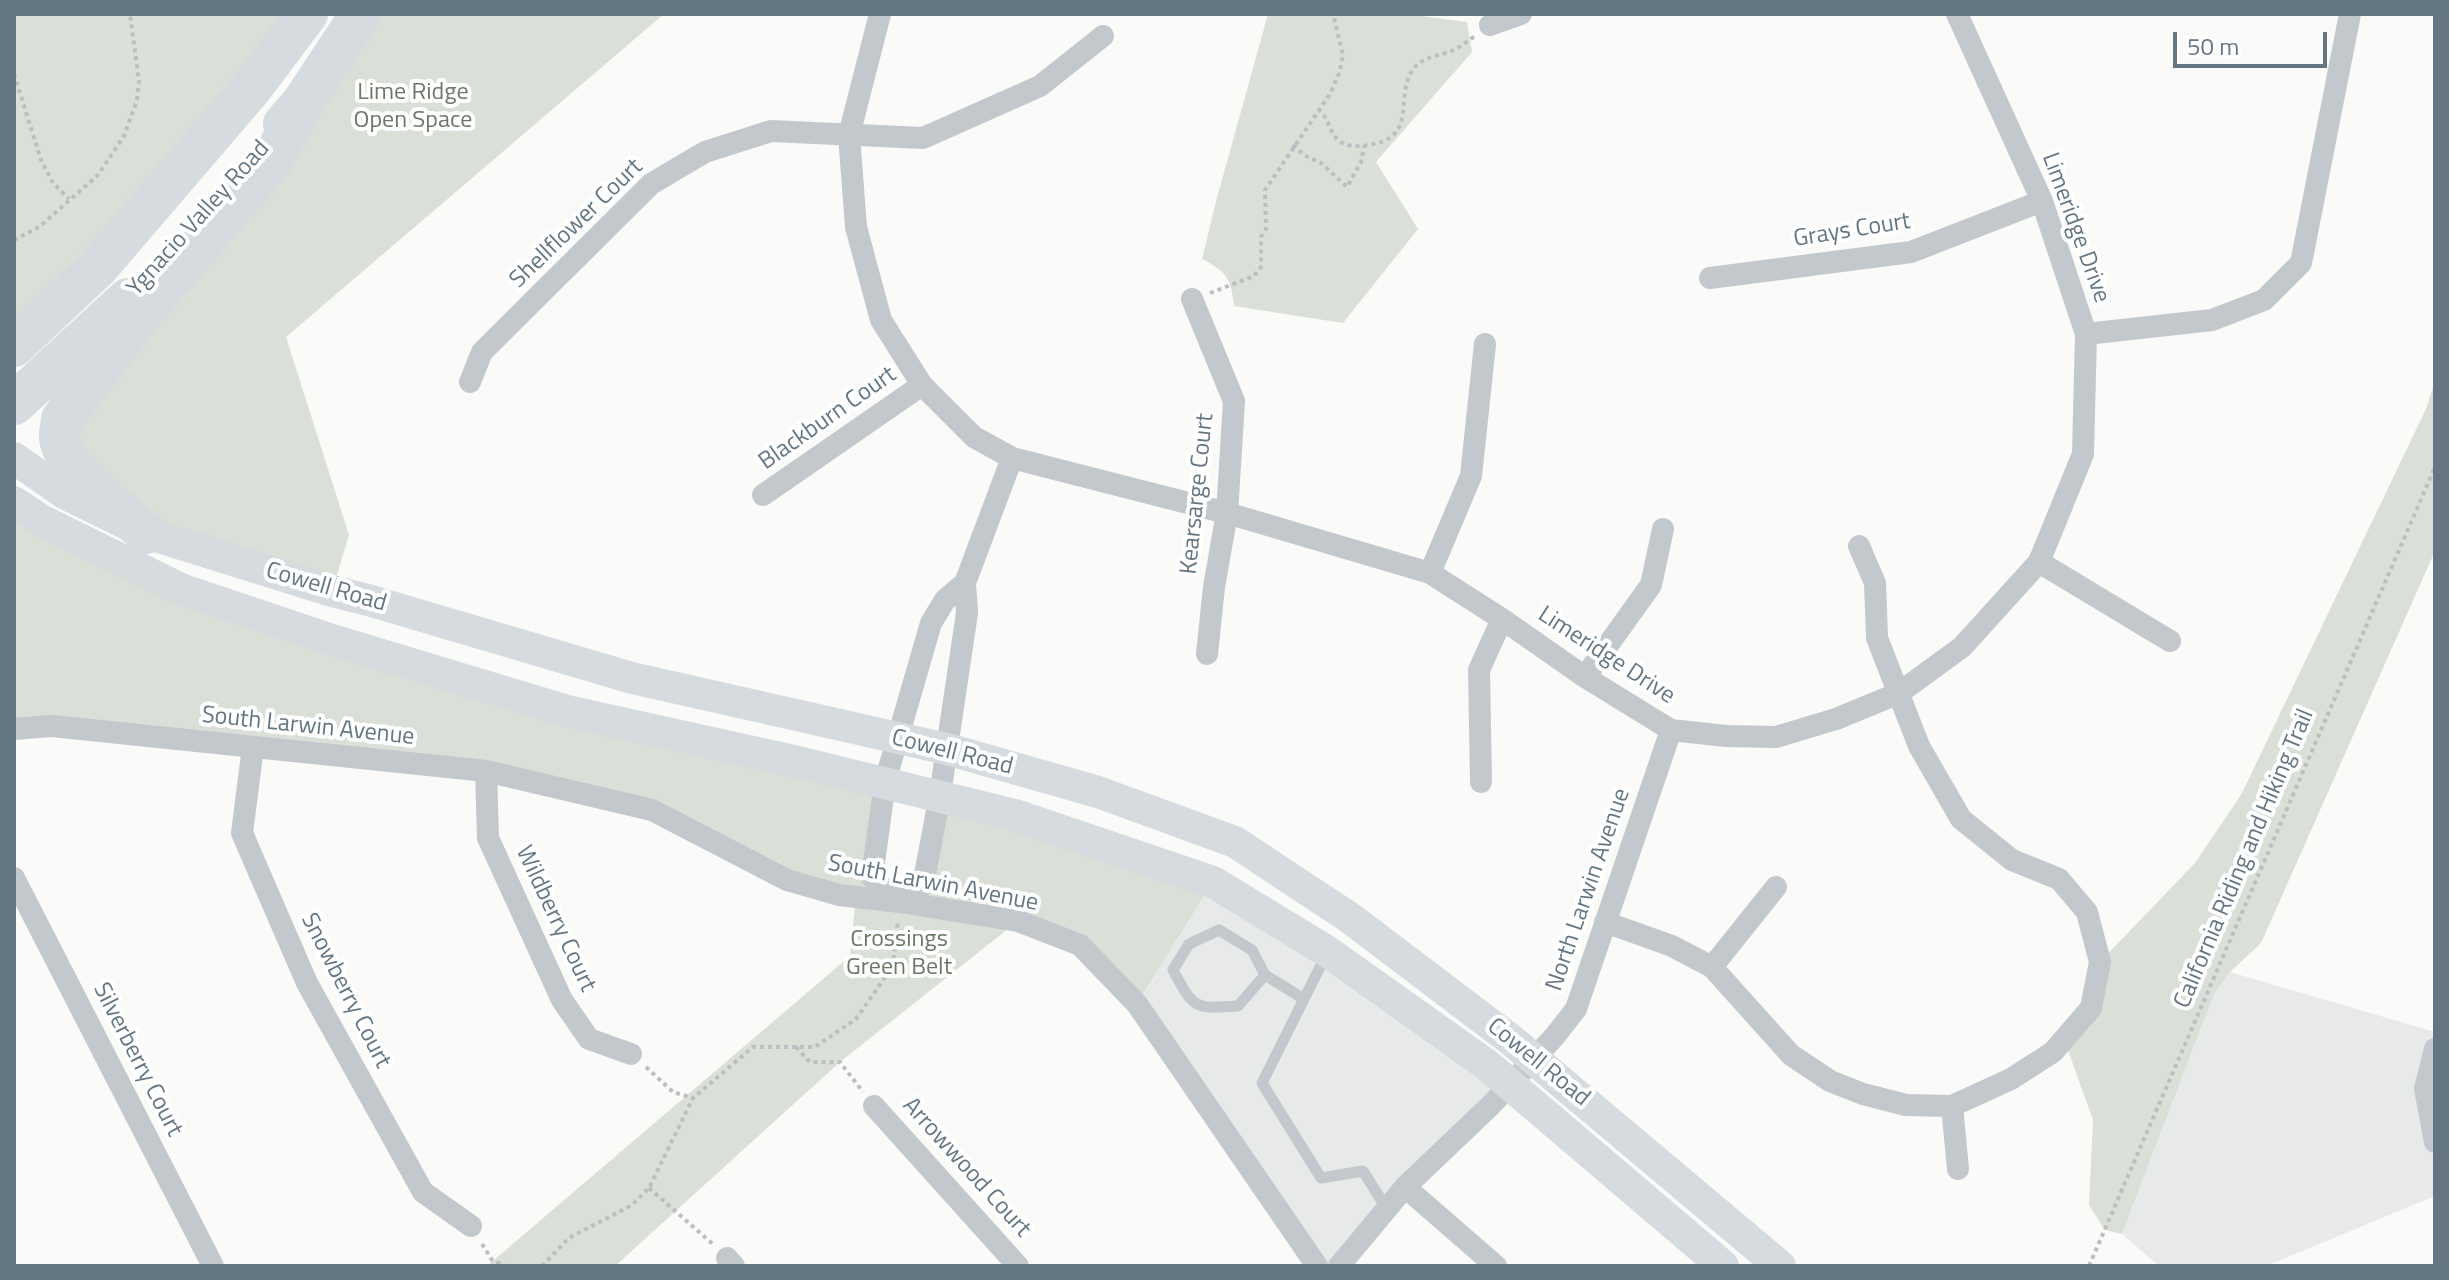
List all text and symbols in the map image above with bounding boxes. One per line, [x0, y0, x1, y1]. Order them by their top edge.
scale bar [2177, 16, 2331, 66]
text: 50 m [2187, 28, 2239, 64]
park label: Lime Ridge Open Space [354, 79, 472, 135]
street label: Ygnacio Valley Road [122, 135, 276, 303]
street label: Limeridge Drive [2035, 149, 2115, 307]
street label: Shellflower Court [504, 153, 650, 295]
street label: Grays Court [1792, 208, 1912, 254]
street label: Blackburn Court [754, 361, 902, 477]
street label: Kearsarge Court [1175, 412, 1221, 576]
street label: Cowell Road [262, 557, 390, 619]
street label: Limeridge Drive [1532, 601, 1680, 711]
street label: South Larwin Avenue [200, 702, 416, 752]
street label: California Riding and Hiking Trail [2169, 705, 2321, 1013]
street label: Cowell Road [888, 724, 1016, 782]
street label: North Larwin Avenue [1541, 785, 1637, 995]
street label: Wildberry Court [509, 841, 601, 997]
street label: South Larwin Avenue [825, 849, 1041, 919]
street label: Snowberry Court [294, 909, 396, 1073]
park label: Crossings Green Belt [846, 926, 952, 982]
street label: Silverberry Court [86, 978, 188, 1142]
street label: Cowell Road [1481, 1013, 1595, 1113]
street label: Arrowwood Court [896, 1092, 1036, 1244]

